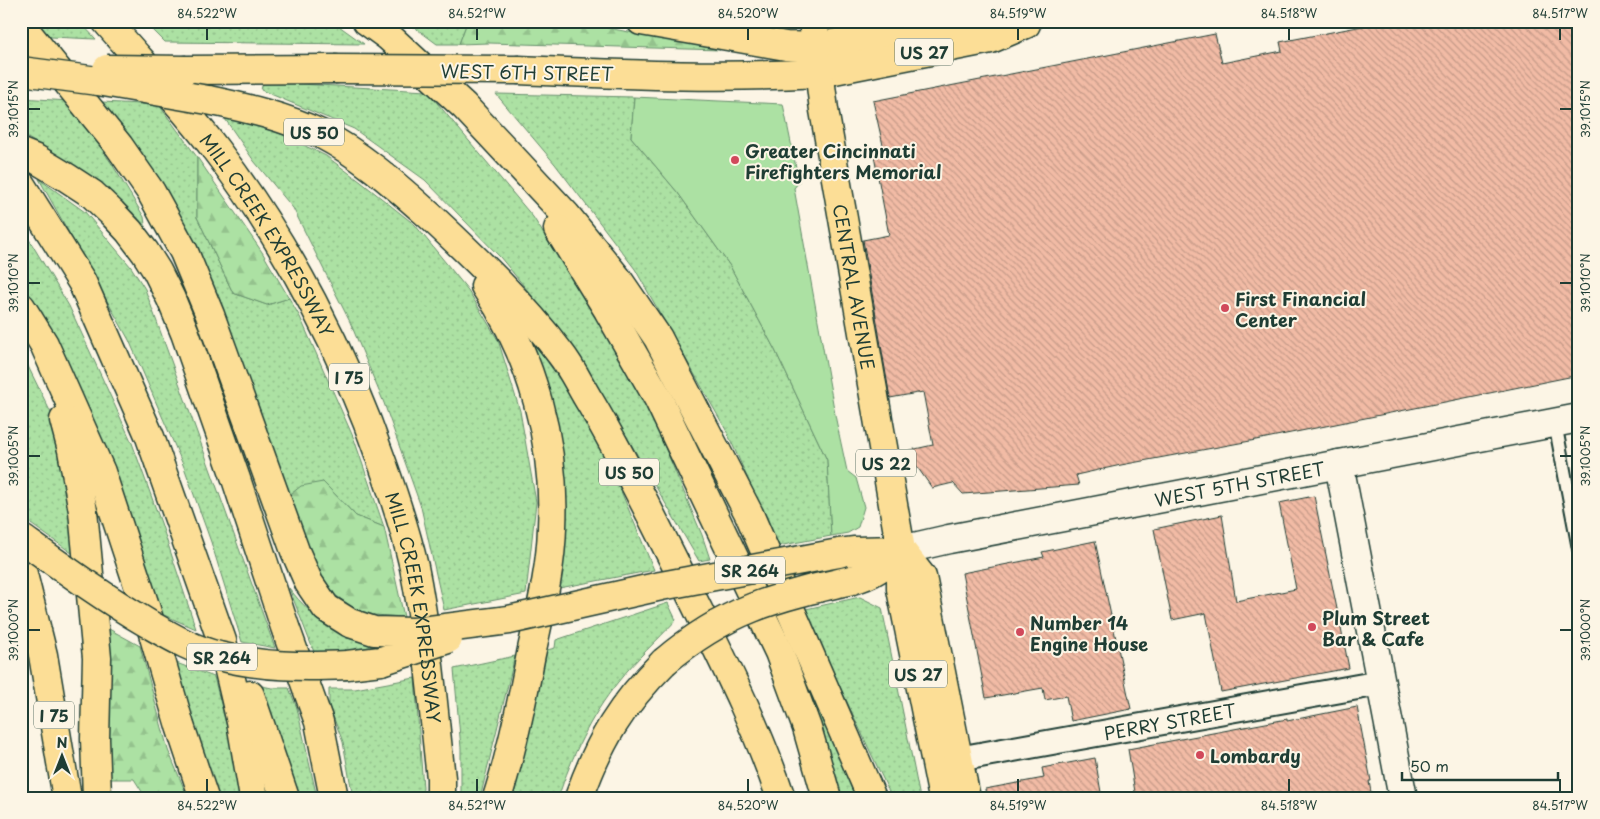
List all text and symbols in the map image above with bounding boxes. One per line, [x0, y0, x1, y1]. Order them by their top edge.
text: 84.522°W [177, 4, 237, 22]
text: 84.521°W [448, 4, 506, 22]
text: 84.520°W [718, 4, 779, 22]
text: 84.519°W [990, 4, 1047, 22]
text: 84.518°W [1261, 4, 1318, 22]
text: 84.517°W [1532, 4, 1588, 22]
road number: US 27 [895, 38, 953, 66]
street label: WEST 6TH STREET [440, 57, 614, 87]
text: 39.1015°N [4, 80, 22, 138]
text: 39.1015°N [1576, 80, 1594, 138]
road number: US 50 [284, 118, 344, 146]
street label: MILL CREEK EXPRESSWAY [194, 127, 342, 341]
place label: Greater Cincinnati Firefighters Memorial [745, 137, 941, 185]
marker: Greater Cincinnati Firefighters Memorial [729, 154, 741, 166]
street label: CENTRAL AVENUE [827, 202, 883, 372]
text: 39.1010°N [4, 253, 22, 313]
text: 39.1010°N [1576, 253, 1594, 313]
place label: First Financial Center [1235, 285, 1366, 333]
marker: First Financial Center [1219, 302, 1231, 314]
road number: I 75 [329, 364, 369, 391]
text: 39.1005°N [4, 425, 22, 487]
text: 39.1005°N [1576, 425, 1594, 487]
road number: US 22 [856, 449, 916, 476]
street label: WEST 5TH STREET [1152, 454, 1328, 513]
road number: US 50 [599, 458, 659, 486]
street label: MILL CREEK EXPRESSWAY [380, 488, 449, 725]
road number: SR 264 [715, 556, 785, 584]
text: 39.1000°N [4, 599, 22, 661]
text: 39.1000°N [1576, 599, 1594, 661]
place label: Plum Street Bar & Cafe [1322, 604, 1430, 652]
place label: Number 14 Engine House [1030, 609, 1148, 657]
marker: Plum Street Bar & Cafe [1306, 621, 1318, 633]
marker: Number 14 Engine House [1014, 626, 1026, 638]
road number: SR 264 [187, 644, 257, 670]
road number: US 27 [889, 661, 947, 688]
street label: PERRY STREET [1101, 696, 1238, 746]
road number: I 75 [34, 702, 74, 728]
north arrow [38, 732, 88, 782]
text: N [56, 732, 68, 753]
place label: Lombardy [1210, 742, 1301, 769]
marker: Lombardy [1194, 749, 1206, 761]
scale bar [1402, 749, 1559, 781]
text: 50 m [1410, 754, 1449, 777]
text: 84.522°W [177, 796, 237, 814]
text: 84.521°W [448, 796, 506, 814]
text: 84.520°W [718, 796, 779, 814]
text: 84.519°W [990, 796, 1047, 814]
text: 84.518°W [1261, 796, 1318, 814]
text: 84.517°W [1532, 796, 1588, 814]

